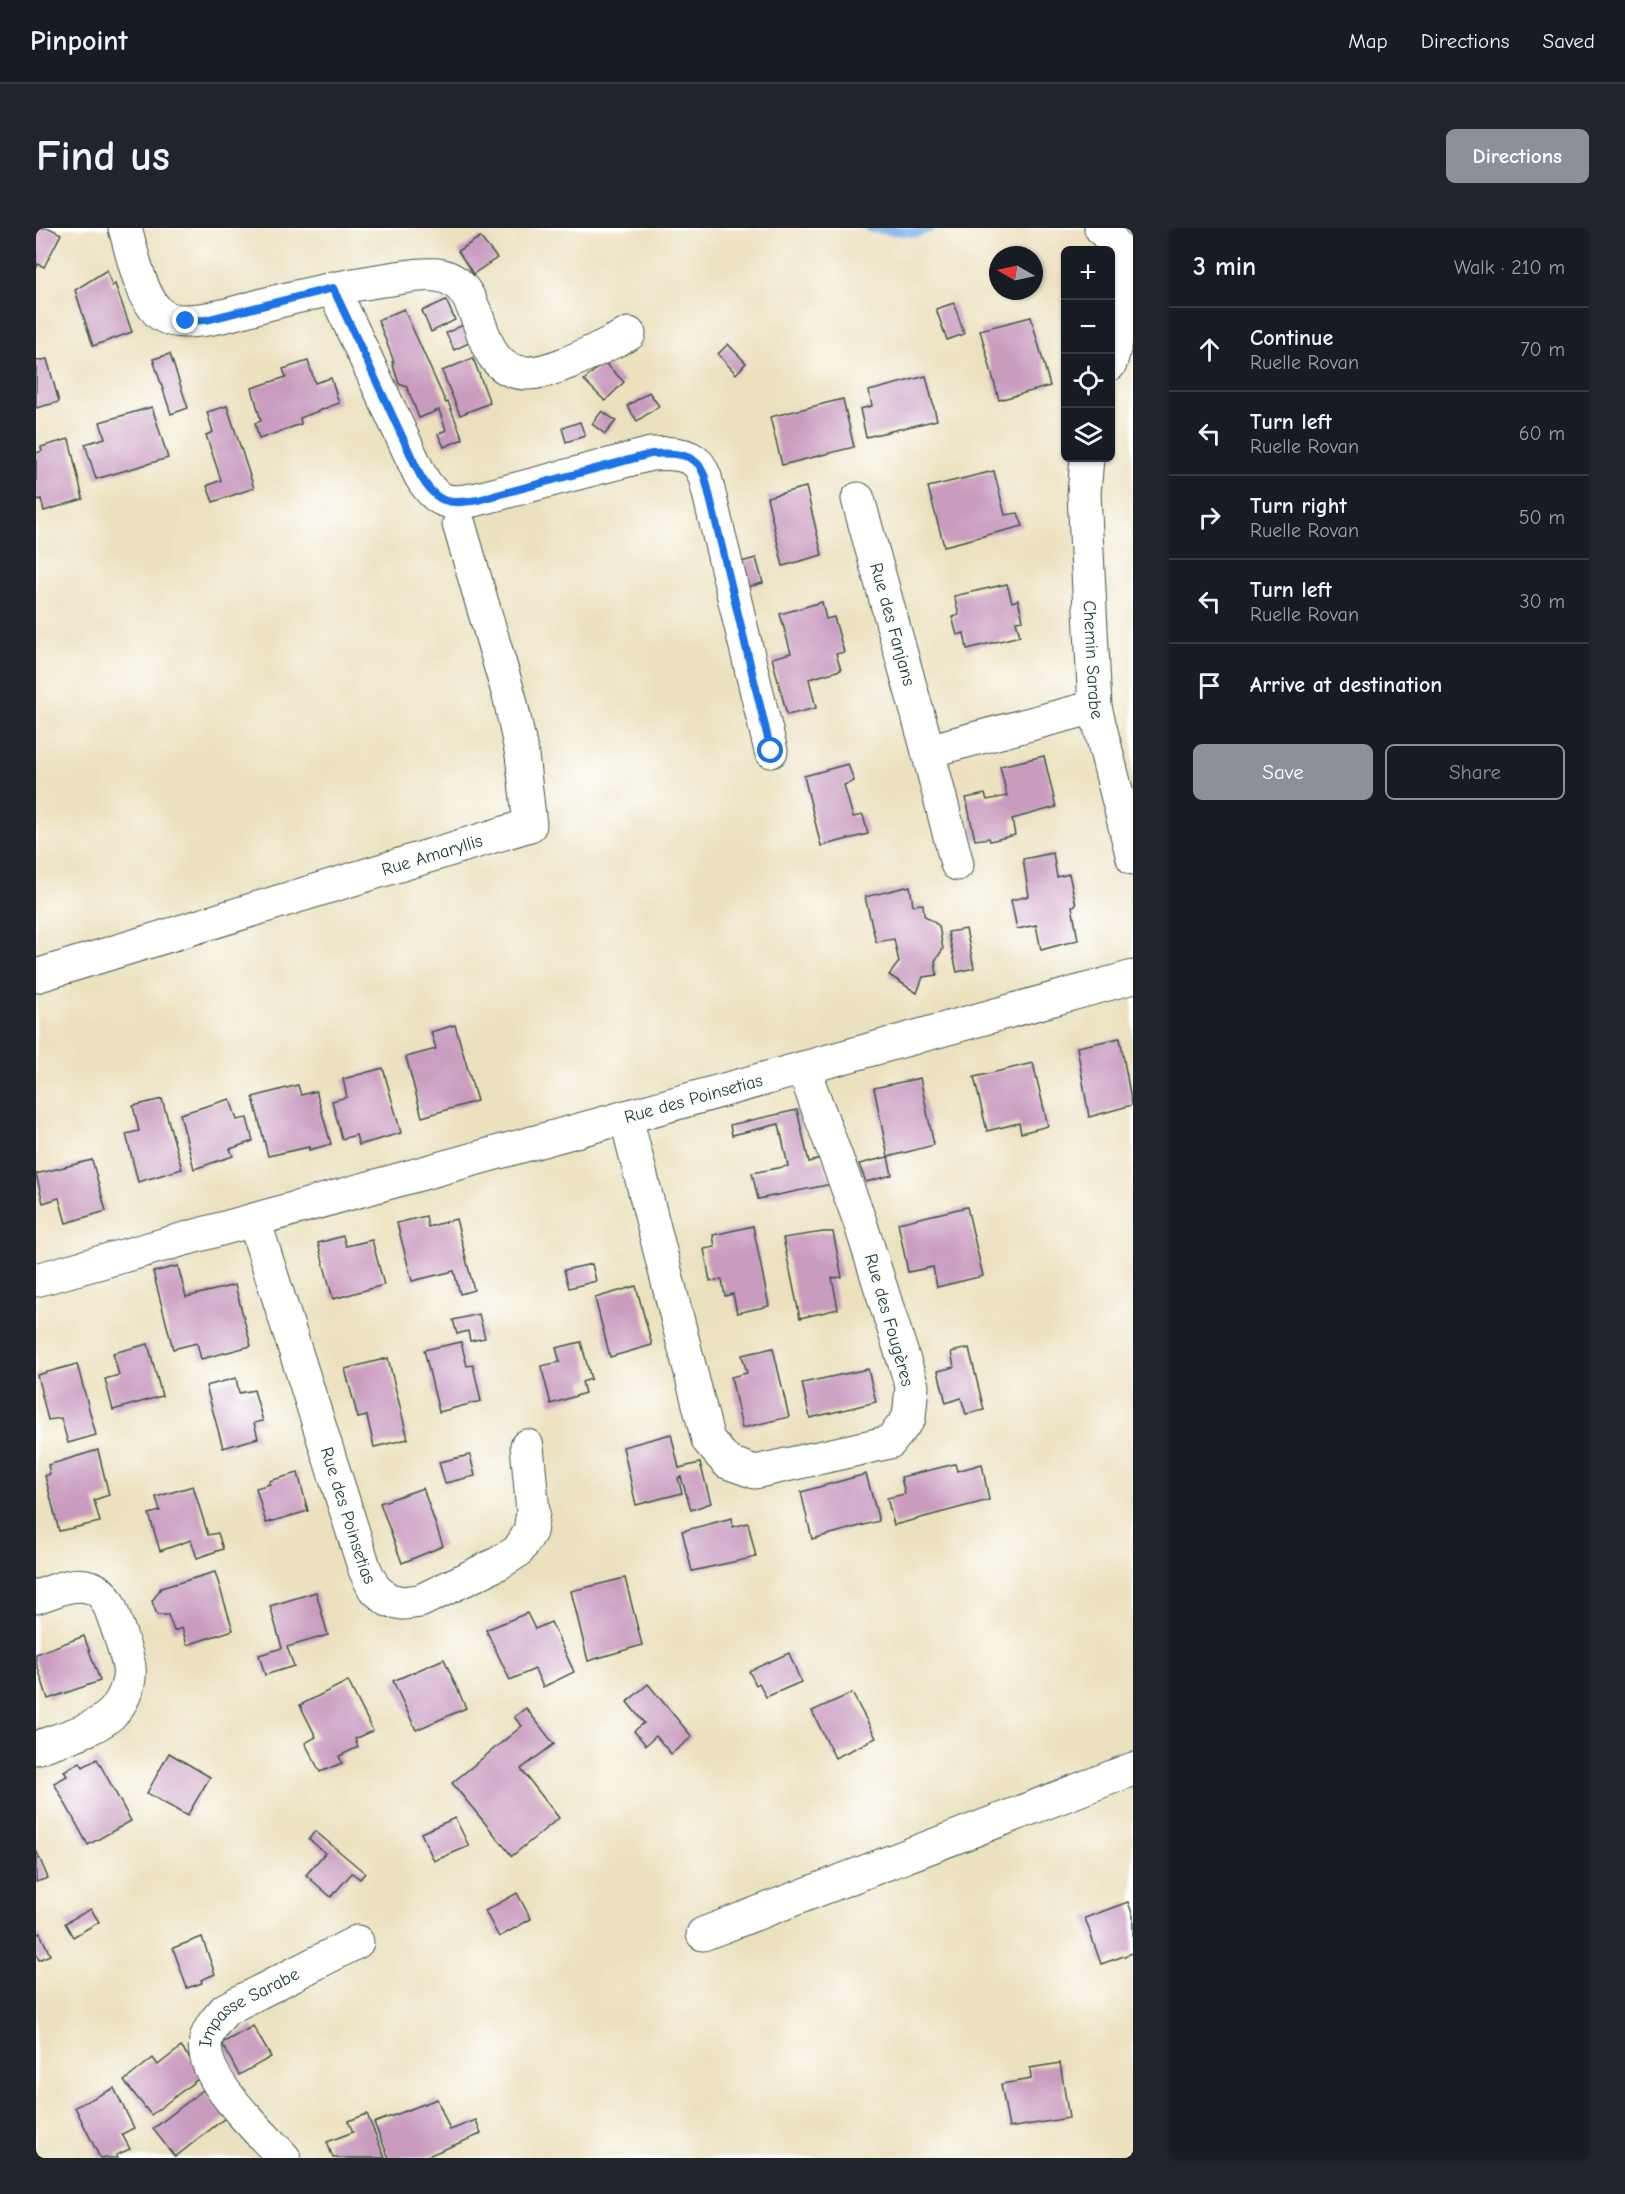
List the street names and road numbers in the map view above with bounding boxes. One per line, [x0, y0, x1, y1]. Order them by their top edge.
street label: Rue des Fanjans [866, 560, 920, 688]
street label: Chemin Sarabe [1079, 600, 1108, 721]
street label: Rue Amaryllis [379, 830, 485, 880]
street label: Rue des Poinsetias [622, 1069, 765, 1128]
street label: Rue des Fougères [860, 1251, 918, 1389]
street label: Rue des Poinsetias [316, 1444, 381, 1587]
street label: Impasse Sarabe [195, 1963, 303, 2048]

